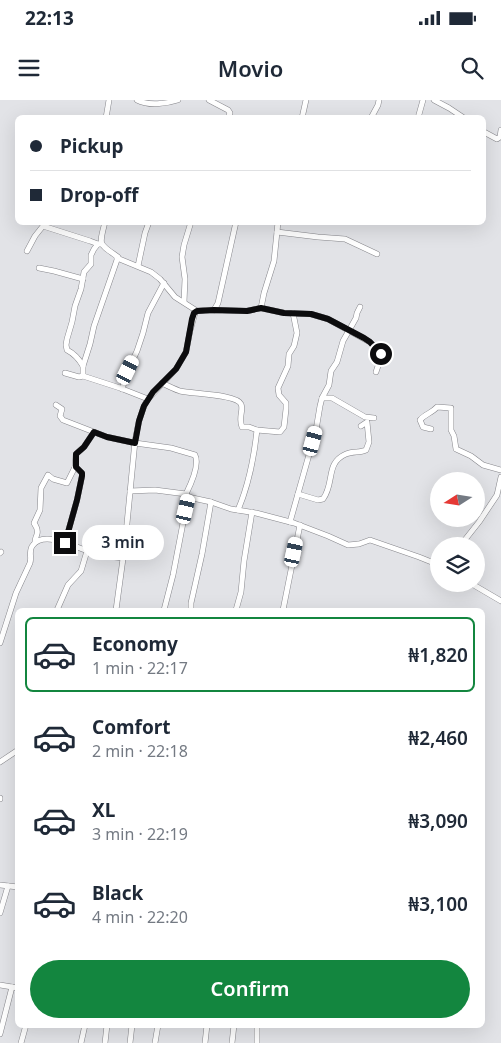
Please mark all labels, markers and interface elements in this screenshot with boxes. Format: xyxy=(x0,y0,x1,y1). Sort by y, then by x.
text: 22:13 xyxy=(25,5,74,31)
text: Movio xyxy=(218,53,283,83)
icon: menu xyxy=(15,54,43,82)
icon: search xyxy=(458,54,486,82)
text: Pickup xyxy=(60,133,123,159)
text: Drop-off xyxy=(60,182,139,208)
route start xyxy=(370,343,392,365)
car xyxy=(114,353,141,387)
car xyxy=(301,425,324,457)
north arrow xyxy=(430,472,485,528)
map controls xyxy=(430,472,485,592)
car xyxy=(175,493,196,525)
callout: 3 min xyxy=(82,526,165,560)
text: 3 min xyxy=(101,531,145,553)
route end xyxy=(54,532,76,554)
car xyxy=(283,536,304,568)
button: layers xyxy=(430,537,485,592)
text: Economy xyxy=(92,631,178,657)
icon: car xyxy=(32,632,77,677)
text: ₦1,820 xyxy=(408,642,468,668)
text: 1 min · 22:17 xyxy=(92,657,188,679)
text: Comfort xyxy=(92,714,171,740)
icon: car xyxy=(32,715,77,760)
text: ₦2,460 xyxy=(408,725,468,751)
text: 2 min · 22:18 xyxy=(92,740,188,762)
text: XL xyxy=(92,797,115,823)
icon: car xyxy=(32,798,77,843)
text: ₦3,090 xyxy=(408,808,468,834)
text: 3 min · 22:19 xyxy=(92,823,188,845)
text: Black xyxy=(92,880,143,906)
icon: car xyxy=(32,881,77,926)
text: ₦3,100 xyxy=(408,891,468,917)
text: 4 min · 22:20 xyxy=(92,906,188,928)
button: Confirm xyxy=(30,960,470,1018)

